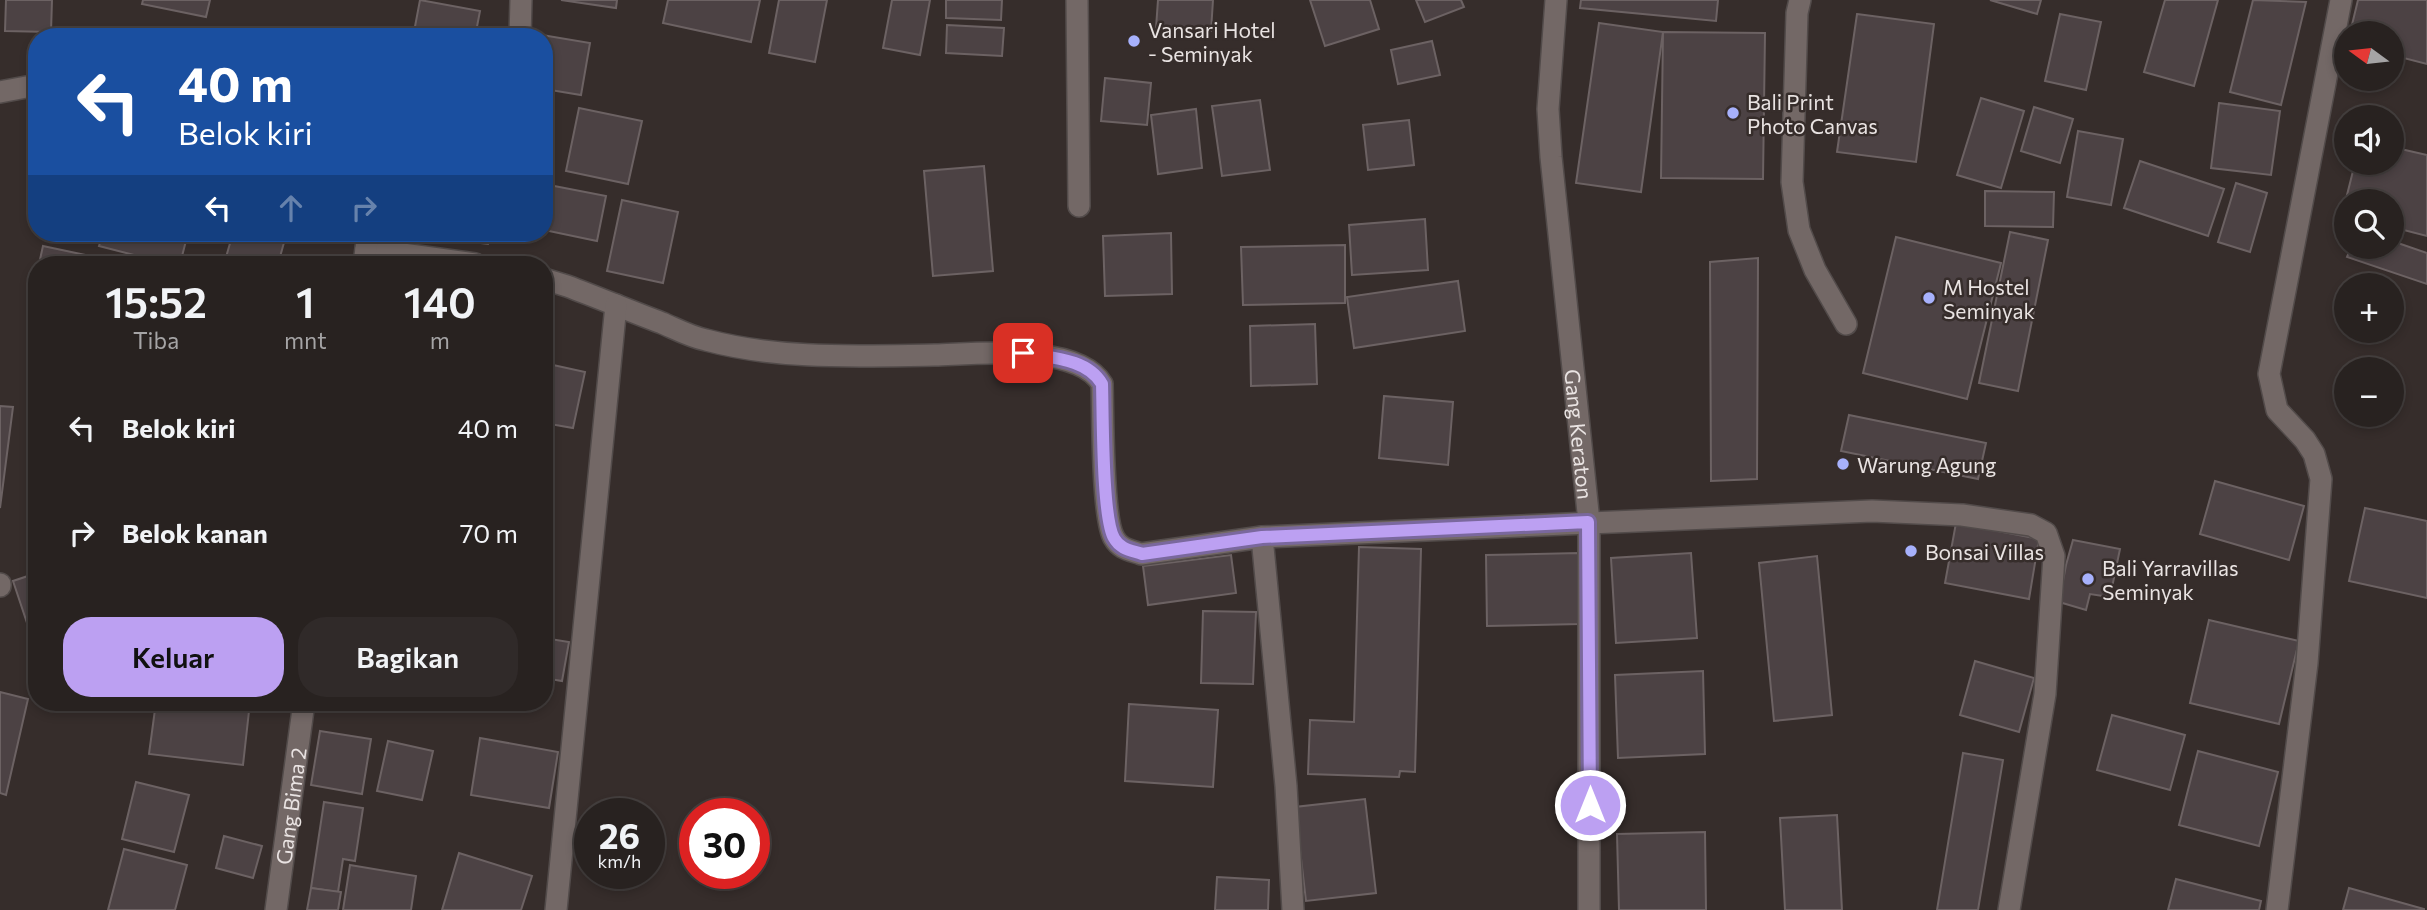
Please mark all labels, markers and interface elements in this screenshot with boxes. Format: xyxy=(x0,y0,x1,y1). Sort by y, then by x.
place label: Vansari Hotel - Seminyak xyxy=(1148,17,1276,66)
north arrow xyxy=(2334,21,2404,91)
map controls xyxy=(2334,21,2404,427)
marker: Vansari Hotel - Seminyak xyxy=(1126,33,1142,49)
text: 40 m xyxy=(178,52,293,112)
icon: left xyxy=(63,56,154,147)
place label: Bali Print Photo Canvas xyxy=(1747,89,1878,138)
marker: Bali Print Photo Canvas xyxy=(1725,105,1741,121)
button: sound xyxy=(2334,105,2404,175)
text: Belok kiri xyxy=(178,112,313,152)
icon: left xyxy=(199,189,237,227)
icon: ahead xyxy=(272,189,310,227)
icon: right xyxy=(345,189,383,227)
button: search xyxy=(2334,189,2404,259)
button: + xyxy=(2334,273,2404,343)
place label: M Hostel Seminyak xyxy=(1943,274,2035,323)
text: 15:52 xyxy=(105,275,207,327)
text: 1 xyxy=(296,275,315,327)
text: 140 xyxy=(404,275,476,327)
marker: M Hostel Seminyak xyxy=(1921,290,1937,306)
pin xyxy=(993,323,1053,383)
text: Tiba xyxy=(133,326,179,354)
text: mnt xyxy=(284,326,327,354)
text: m xyxy=(430,326,450,354)
icon: arrive xyxy=(1004,334,1042,372)
button: − xyxy=(2334,357,2404,427)
street label: Gang Keraton xyxy=(1561,368,1599,500)
icon: left xyxy=(63,409,101,447)
text: Belok kiri xyxy=(122,412,236,443)
text: 40 m xyxy=(458,412,518,443)
place label: Warung Agung xyxy=(1857,452,1996,477)
marker: Warung Agung xyxy=(1835,456,1851,472)
icon: right xyxy=(63,514,101,552)
text: Belok kanan xyxy=(122,517,268,548)
text: 70 m xyxy=(460,517,518,548)
place label: Bonsai Villas xyxy=(1925,539,2044,564)
marker: Bonsai Villas xyxy=(1903,543,1919,559)
place label: Bali Yarravillas Seminyak xyxy=(2102,555,2239,604)
marker: Bali Yarravillas Seminyak xyxy=(2080,571,2096,587)
button: Keluar xyxy=(63,617,284,697)
button: Bagikan xyxy=(298,617,518,697)
street label: Gang Bima 2 xyxy=(270,746,310,866)
position arrow xyxy=(1553,768,1627,842)
speed limit sign: 30 xyxy=(679,798,770,889)
text: 26 xyxy=(599,813,640,856)
text: km/h xyxy=(598,850,641,872)

